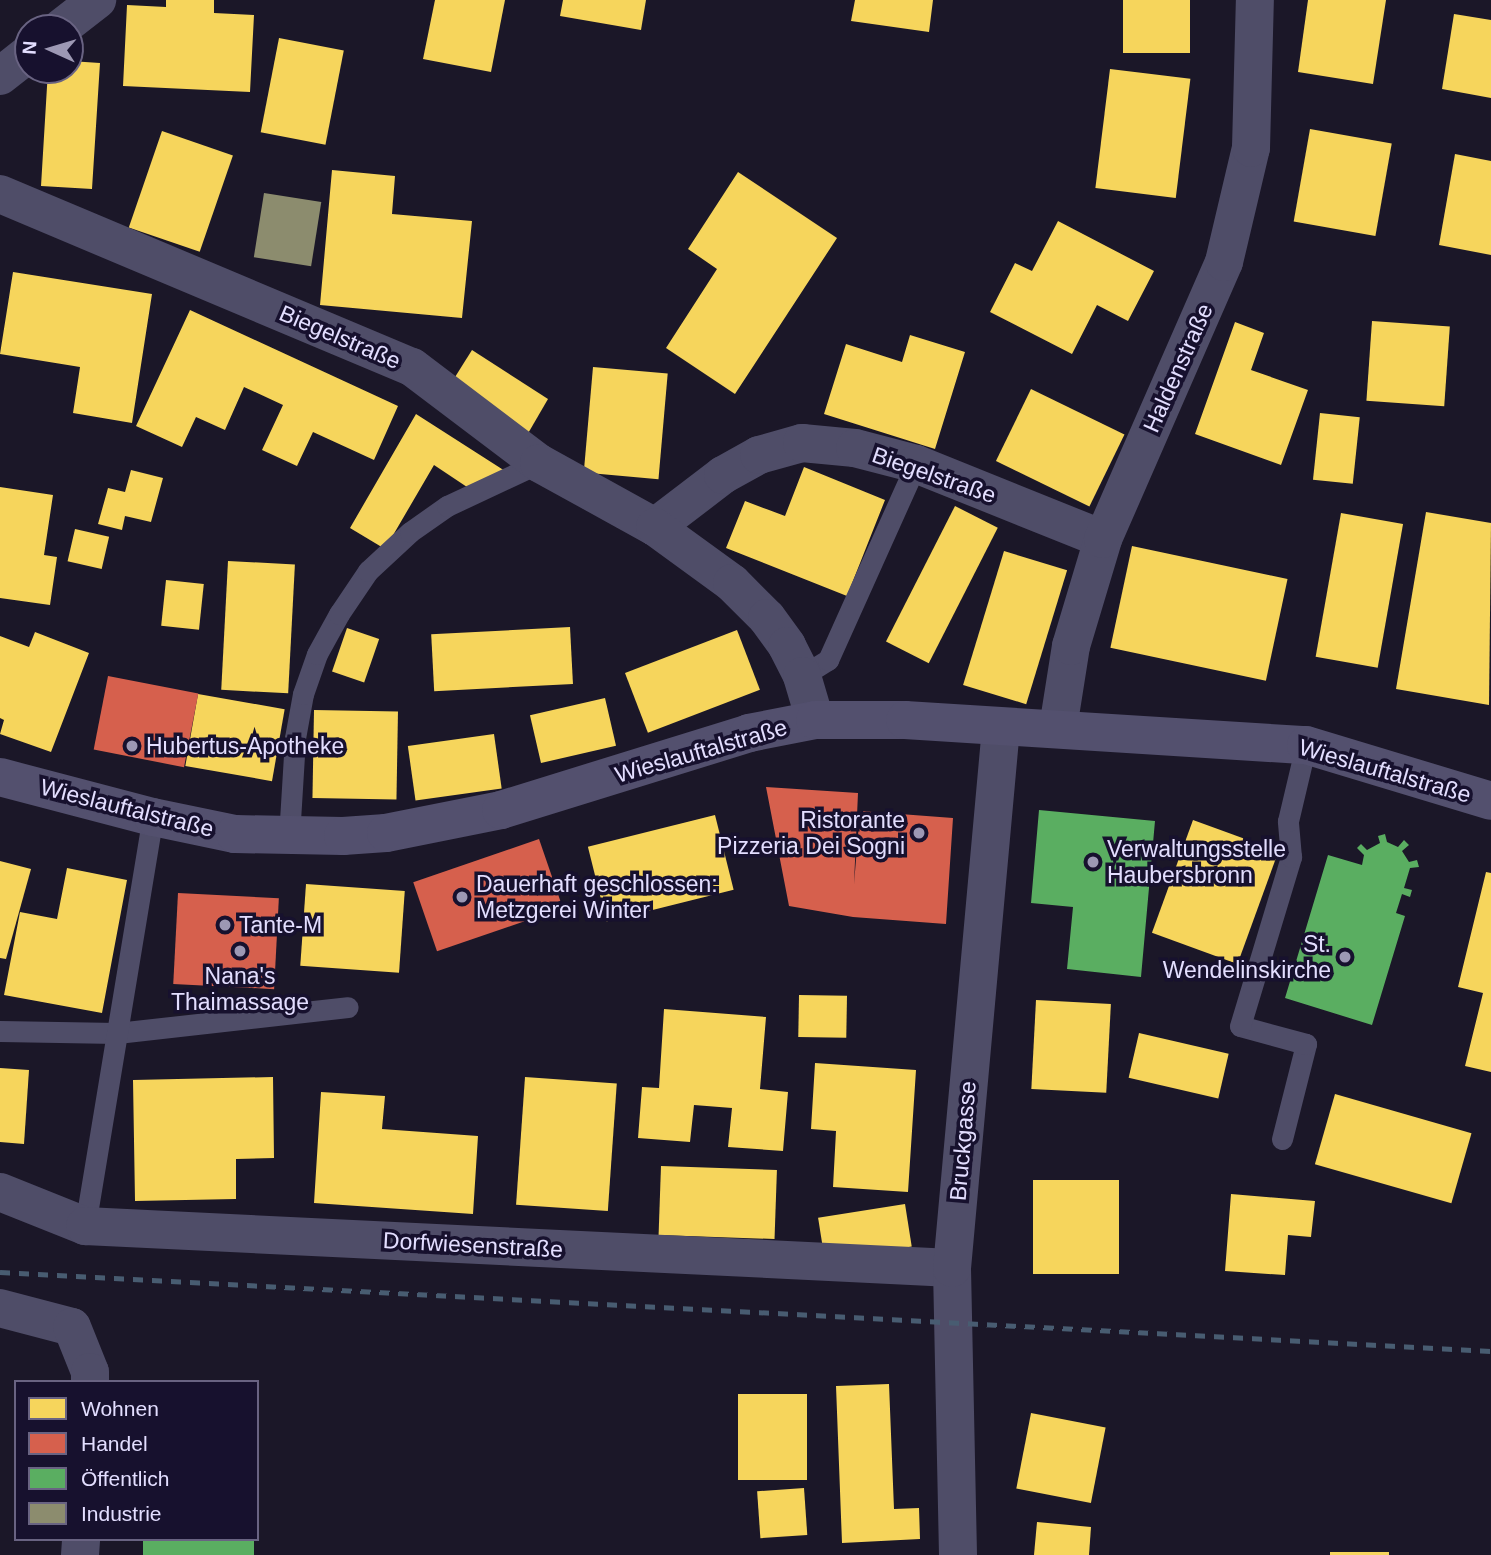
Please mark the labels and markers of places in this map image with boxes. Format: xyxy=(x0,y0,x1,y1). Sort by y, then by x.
place label: Hubertus-Apotheke xyxy=(146,732,344,760)
marker: Hubertus-Apotheke xyxy=(124,738,140,754)
place label: Ristorante Pizzeria Dei Sogni xyxy=(717,806,905,860)
marker: Ristorante Pizzeria Dei Sogni xyxy=(911,825,927,841)
place label: Verwaltungsstelle Haubersbronn xyxy=(1107,835,1286,889)
marker: Verwaltungsstelle Haubersbronn xyxy=(1085,854,1101,870)
place label: Dauerhaft geschlossen: Metzgerei Winter xyxy=(476,870,718,924)
marker: Dauerhaft geschlossen: Metzgerei Winter xyxy=(454,889,470,905)
place label: Tante-M xyxy=(239,911,322,939)
marker: Tante-M xyxy=(217,917,233,933)
place label: St. Wendelinskirche xyxy=(1163,930,1331,984)
marker: Nana's Thaimassage xyxy=(232,943,248,959)
marker: St. Wendelinskirche xyxy=(1337,949,1353,965)
place label: Nana's Thaimassage xyxy=(171,962,309,1016)

